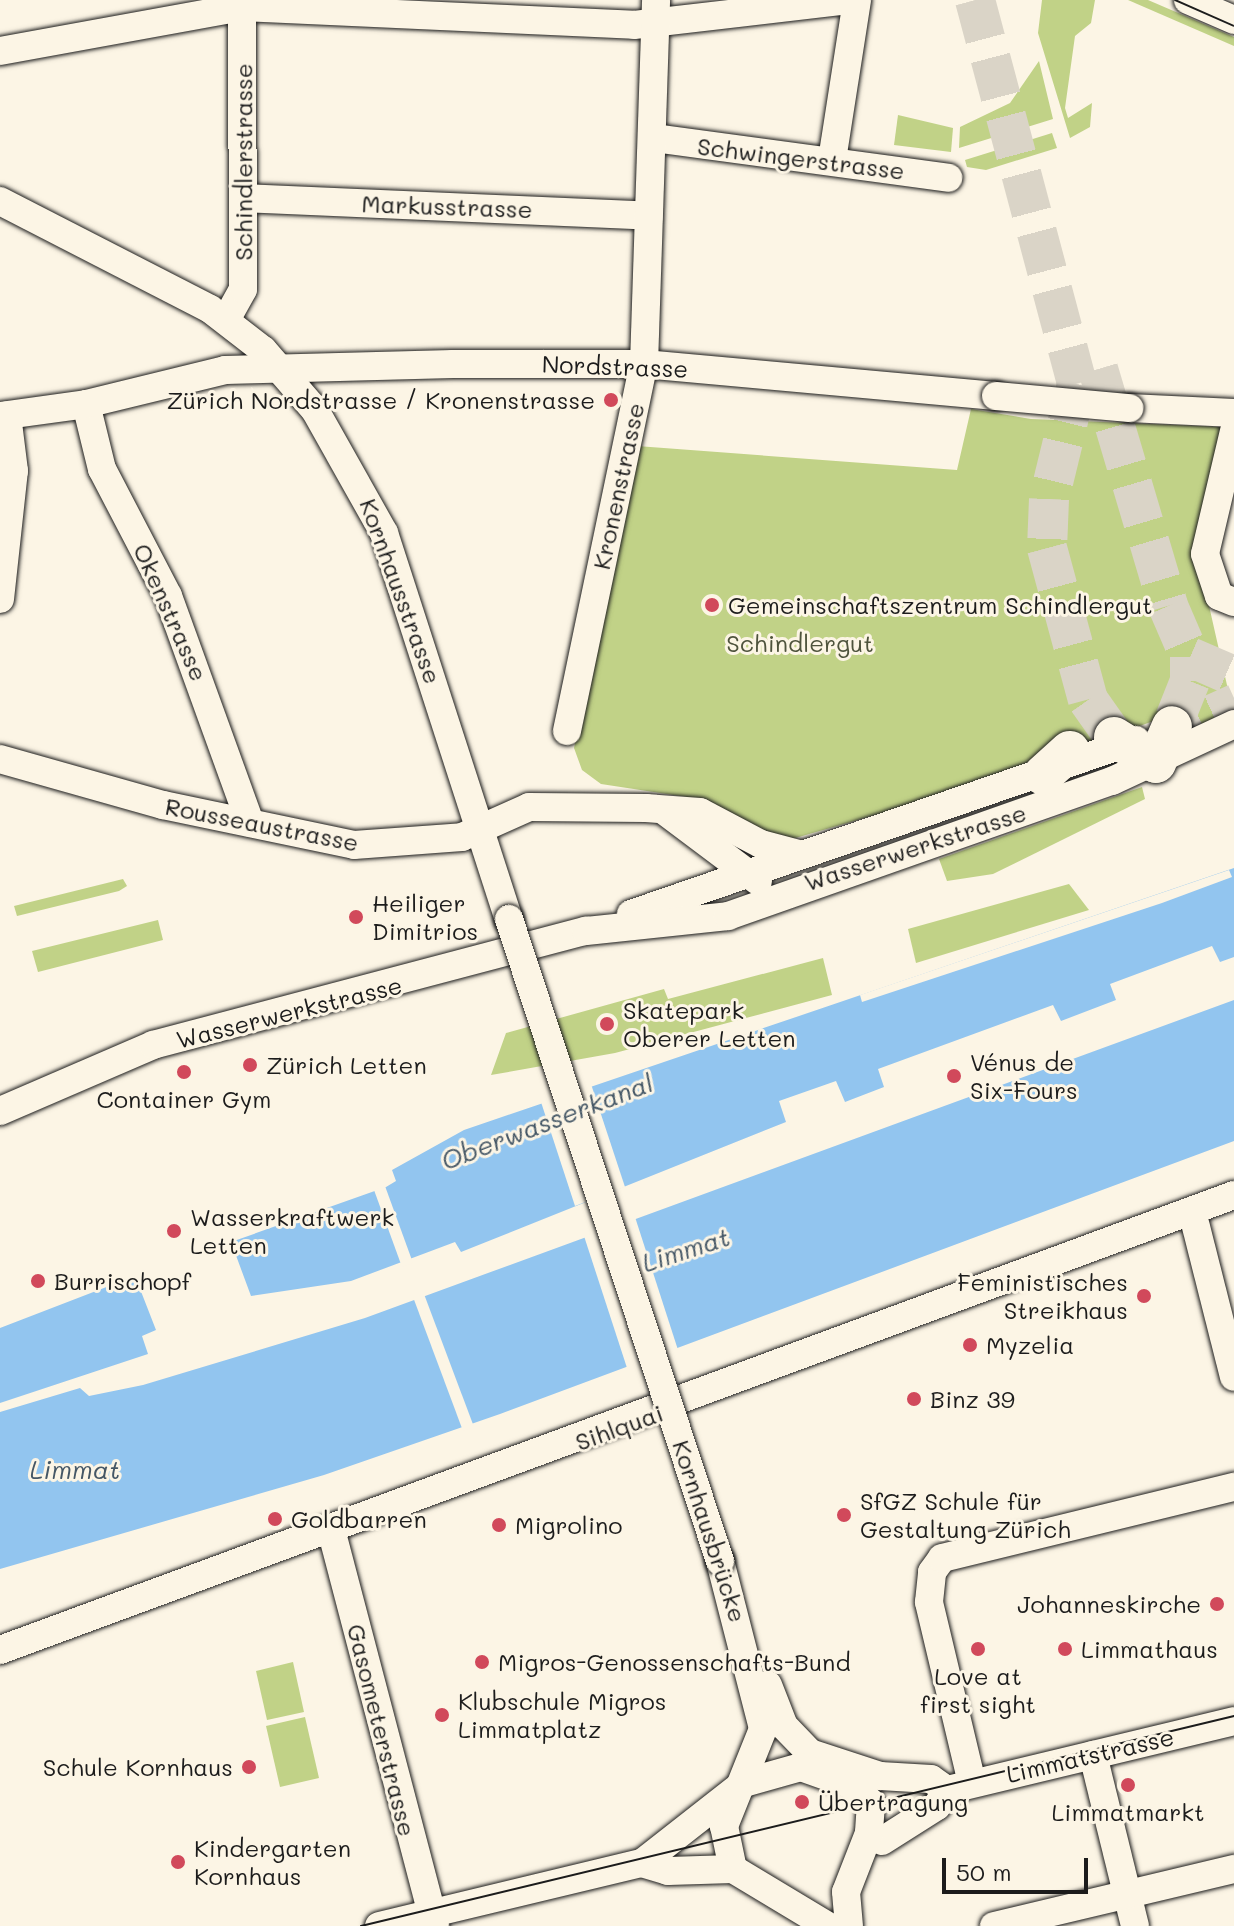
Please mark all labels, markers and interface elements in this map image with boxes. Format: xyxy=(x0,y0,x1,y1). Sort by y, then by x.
street label: Schindlerstrasse xyxy=(229,63,257,261)
street label: Schwingerstrasse xyxy=(696,131,906,185)
street label: Markusstrasse xyxy=(361,189,533,223)
street label: Nordstrasse xyxy=(541,349,689,383)
place label: Zürich Nordstrasse / Kronenstrasse xyxy=(167,386,595,414)
marker: Zürich Nordstrasse / Kronenstrasse xyxy=(602,391,620,409)
street label: Kronenstrasse xyxy=(586,400,650,572)
street label: Kornhausstrasse xyxy=(354,495,448,687)
street label: Okenstrasse xyxy=(128,539,214,685)
place label: Gemeinschaftszentrum Schindlergut xyxy=(728,591,1153,619)
marker: Gemeinschaftszentrum Schindlergut xyxy=(703,596,721,614)
park label: Schindlergut xyxy=(726,629,874,657)
street label: Rousseaustrasse xyxy=(163,791,361,857)
street label: Wasserwerkstrasse xyxy=(800,797,1030,897)
place label: Heiliger Dimitrios xyxy=(372,889,478,945)
marker: Heiliger Dimitrios xyxy=(347,908,365,926)
street label: Wasserwerkstrasse xyxy=(173,970,405,1054)
place label: Skatepark Oberer Letten xyxy=(623,996,796,1052)
marker: Skatepark Oberer Letten xyxy=(598,1015,616,1033)
place label: Vénus de Six-Fours xyxy=(970,1048,1078,1104)
place label: Zürich Letten xyxy=(266,1051,427,1079)
marker: Zürich Letten xyxy=(241,1056,259,1074)
marker: Container Gym xyxy=(175,1063,193,1081)
water label: Oberwasserkanal xyxy=(437,1067,657,1177)
marker: Vénus de Six-Fours xyxy=(945,1067,963,1085)
place label: Container Gym xyxy=(97,1085,271,1113)
place label: Wasserkraftwerk Letten xyxy=(190,1203,394,1259)
water label: Limmat xyxy=(638,1221,734,1279)
marker: Wasserkraftwerk Letten xyxy=(165,1222,183,1240)
place label: Burrischopf xyxy=(54,1267,191,1295)
place label: Feministisches Streikhaus xyxy=(957,1268,1128,1324)
marker: Burrischopf xyxy=(29,1272,47,1290)
marker: Feministisches Streikhaus xyxy=(1135,1287,1153,1305)
place label: Myzelia xyxy=(986,1331,1074,1359)
marker: Myzelia xyxy=(961,1336,979,1354)
place label: Binz 39 xyxy=(930,1385,1015,1413)
marker: Binz 39 xyxy=(905,1390,923,1408)
street label: Sihlquai xyxy=(571,1398,667,1456)
street label: Kornhausbrücke xyxy=(667,1436,753,1626)
water label: Limmat xyxy=(30,1454,120,1486)
place label: SfGZ Schule für Gestaltung Zürich xyxy=(860,1487,1071,1543)
place label: Goldbarren xyxy=(291,1505,427,1533)
marker: SfGZ Schule für Gestaltung Zürich xyxy=(835,1506,853,1524)
marker: Goldbarren xyxy=(266,1510,284,1528)
place label: Migrolino xyxy=(515,1511,623,1539)
marker: Migrolino xyxy=(490,1516,508,1534)
place label: Johanneskirche xyxy=(1017,1590,1201,1618)
marker: Johanneskirche xyxy=(1208,1595,1226,1613)
street label: Gasometerstrasse xyxy=(342,1621,422,1839)
place label: Limmathaus xyxy=(1081,1635,1218,1663)
marker: Love at first sight xyxy=(969,1640,987,1658)
marker: Limmathaus xyxy=(1056,1640,1074,1658)
place label: Migros-Genossenschafts-Bund xyxy=(498,1648,851,1676)
marker: Migros-Genossenschafts-Bund xyxy=(473,1653,491,1671)
place label: Love at first sight xyxy=(920,1662,1036,1718)
place label: Klubschule Migros Limmatplatz xyxy=(458,1687,666,1743)
marker: Klubschule Migros Limmatplatz xyxy=(433,1706,451,1724)
street label: Limmatstrasse xyxy=(1003,1722,1177,1788)
place label: Schule Kornhaus xyxy=(43,1753,233,1781)
marker: Schule Kornhaus xyxy=(240,1758,258,1776)
marker: Limmatmarkt xyxy=(1119,1776,1137,1794)
place label: Übertragung xyxy=(818,1788,968,1816)
marker: Übertragung xyxy=(793,1793,811,1811)
place label: Limmatmarkt xyxy=(1051,1798,1205,1826)
place label: Kindergarten Kornhaus xyxy=(194,1834,351,1890)
scale bar xyxy=(946,1842,1092,1892)
marker: Kindergarten Kornhaus xyxy=(169,1853,187,1871)
text: 50 m xyxy=(956,1856,1012,1887)

